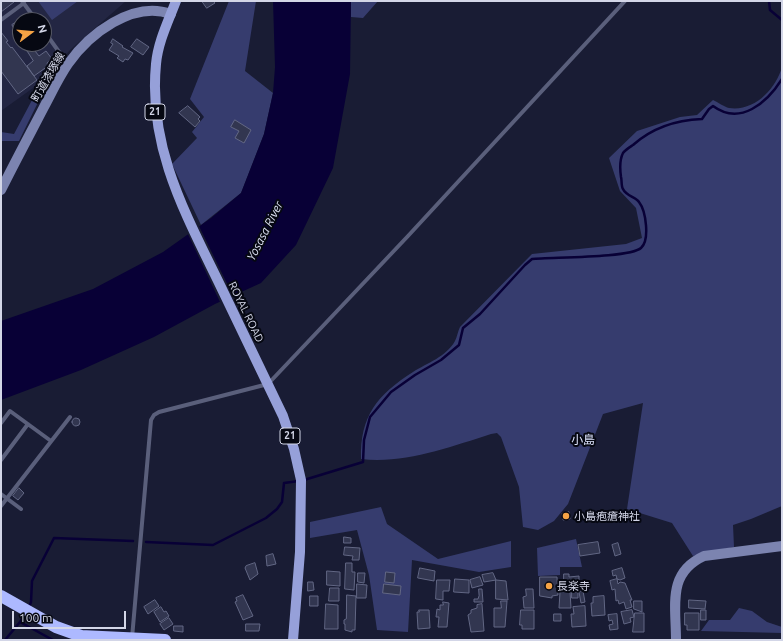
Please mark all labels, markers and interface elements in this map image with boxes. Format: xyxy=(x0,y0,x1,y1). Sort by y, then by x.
north arrow xyxy=(12,12,52,52)
text: N xyxy=(36,23,49,35)
street label: 町道漆塚線 xyxy=(29,50,67,104)
road number: 21 xyxy=(145,104,165,120)
water label: Yosasa River xyxy=(244,199,286,263)
street label: ROYAL ROAD xyxy=(226,279,266,345)
road number: 21 xyxy=(280,428,300,444)
district label: 小島 xyxy=(571,433,595,447)
place label: 小島疱瘡神社 xyxy=(574,509,640,523)
marker: 小島疱瘡神社 xyxy=(561,511,571,521)
place label: 長楽寺 xyxy=(557,579,590,593)
marker: 長楽寺 xyxy=(544,581,554,591)
scale bar xyxy=(14,603,128,629)
text: 100 m xyxy=(19,611,52,624)

